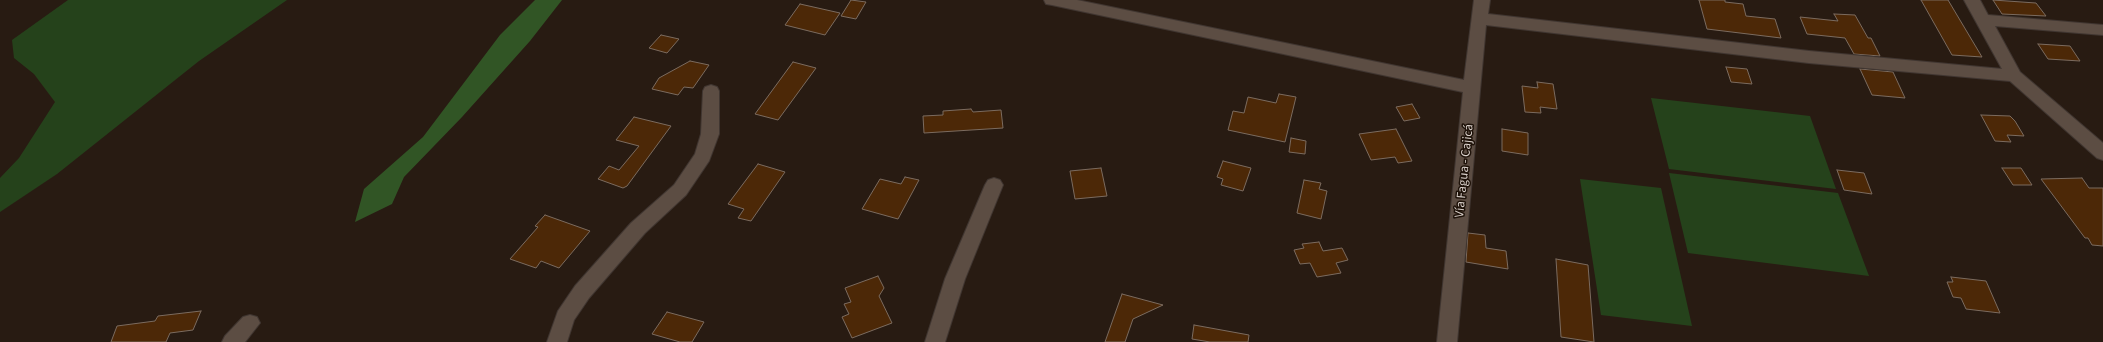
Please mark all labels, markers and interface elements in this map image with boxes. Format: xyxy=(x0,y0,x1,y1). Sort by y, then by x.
street label: Vía Fagua - Cajicá xyxy=(1452,123,1478,219)

